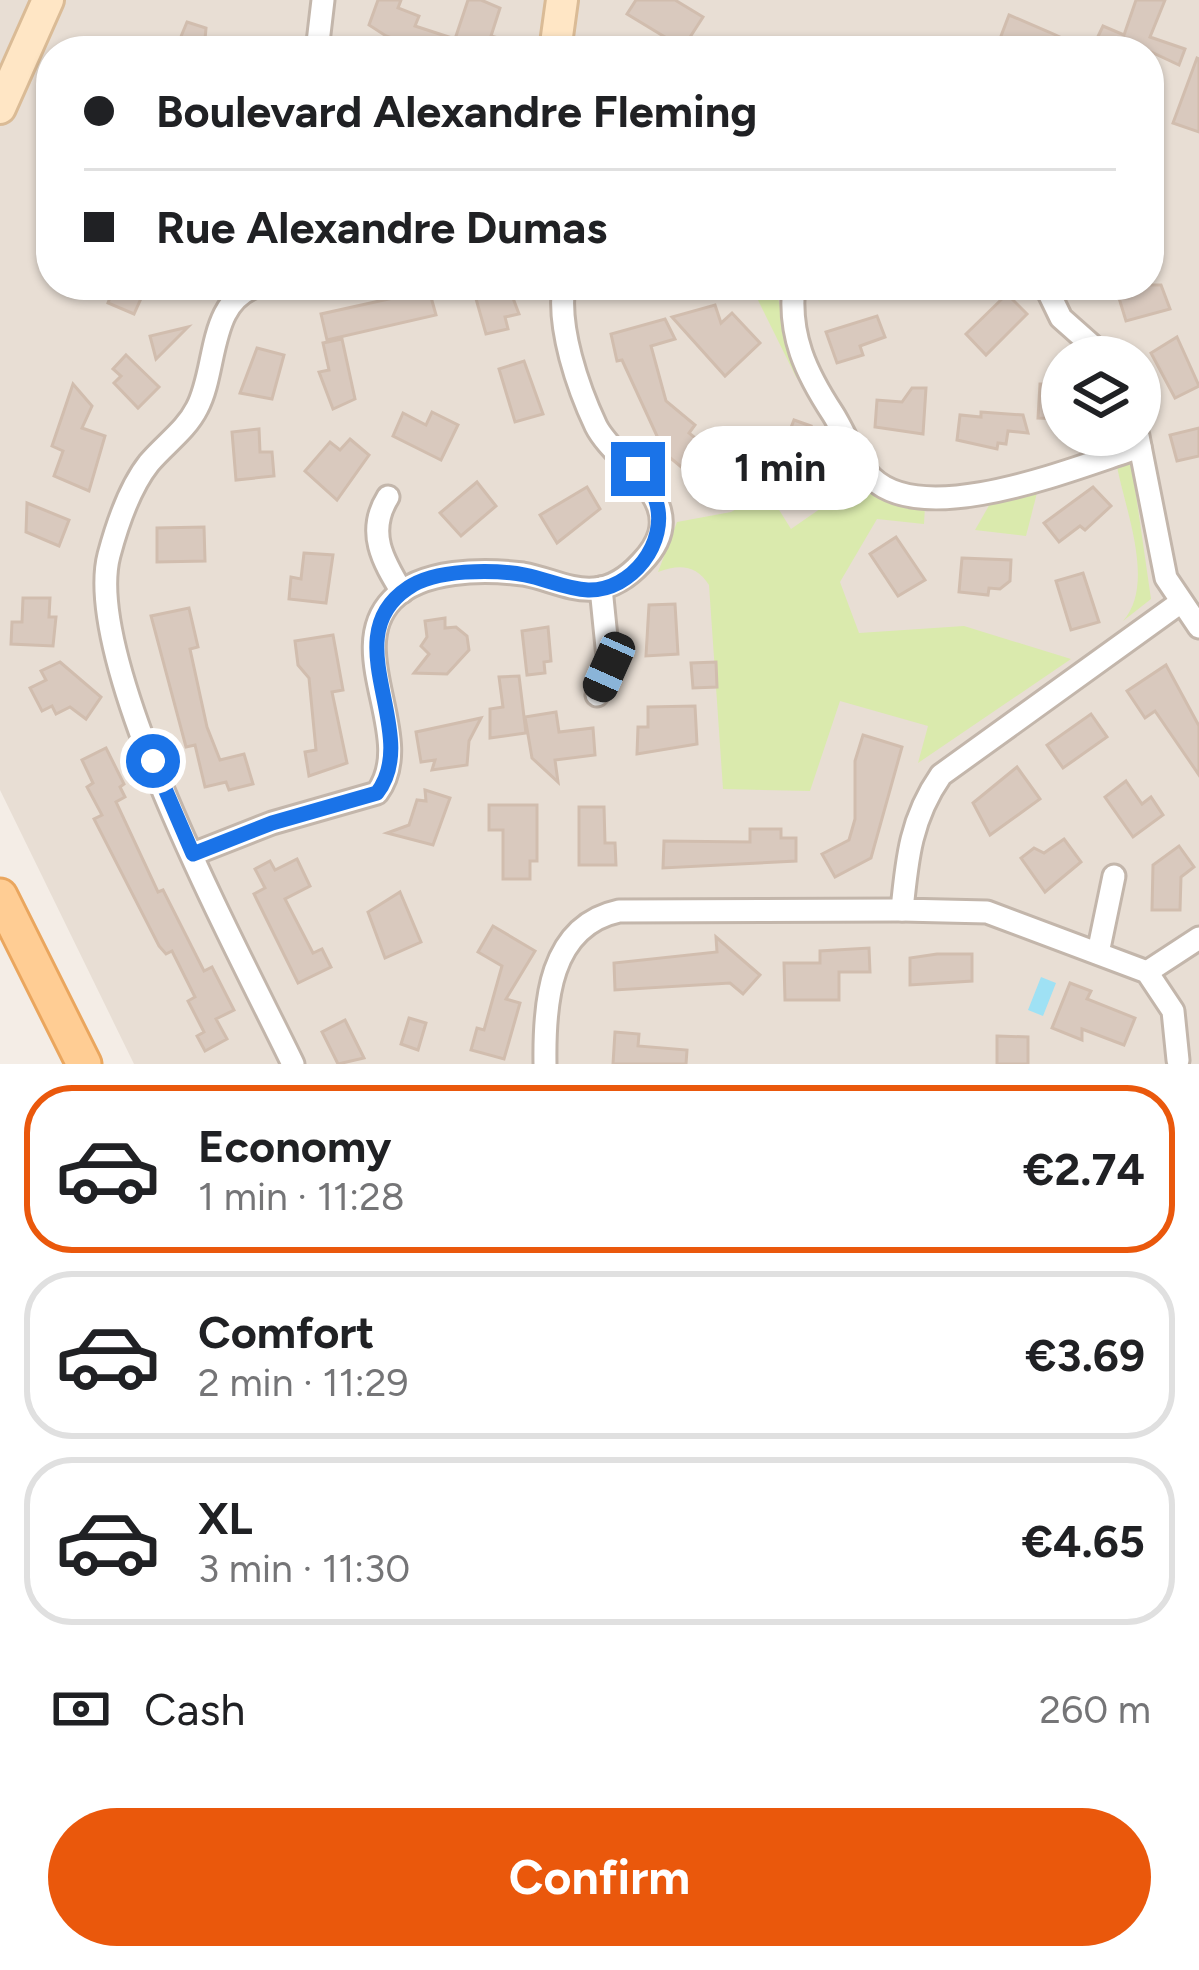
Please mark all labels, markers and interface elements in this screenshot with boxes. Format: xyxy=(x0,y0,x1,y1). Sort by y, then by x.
text: Boulevard Alexandre Fleming xyxy=(156,84,757,138)
text: Rue Alexandre Dumas xyxy=(156,200,607,254)
map controls xyxy=(1041,336,1161,456)
button: layers xyxy=(1041,336,1161,456)
callout: 1 min xyxy=(680,427,878,511)
route end xyxy=(611,442,665,496)
text: 1 min xyxy=(734,444,826,491)
car xyxy=(578,627,640,707)
route start xyxy=(126,734,180,788)
icon: car xyxy=(54,1115,162,1223)
text: Economy xyxy=(198,1119,391,1173)
text: €2.74 xyxy=(1023,1142,1145,1196)
text: 1 min · 11:28 xyxy=(198,1173,405,1220)
icon: car xyxy=(54,1301,162,1409)
text: Comfort xyxy=(198,1305,374,1359)
text: €3.69 xyxy=(1025,1328,1145,1382)
text: 2 min · 11:29 xyxy=(198,1359,409,1406)
icon: car xyxy=(54,1487,162,1595)
text: XL xyxy=(198,1491,253,1545)
text: €4.65 xyxy=(1022,1514,1145,1568)
text: 3 min · 11:30 xyxy=(198,1545,410,1592)
icon: cash xyxy=(48,1676,114,1742)
text: Cash xyxy=(144,1682,245,1736)
text: 260 m xyxy=(1039,1686,1151,1733)
button: Confirm xyxy=(48,1808,1151,1946)

